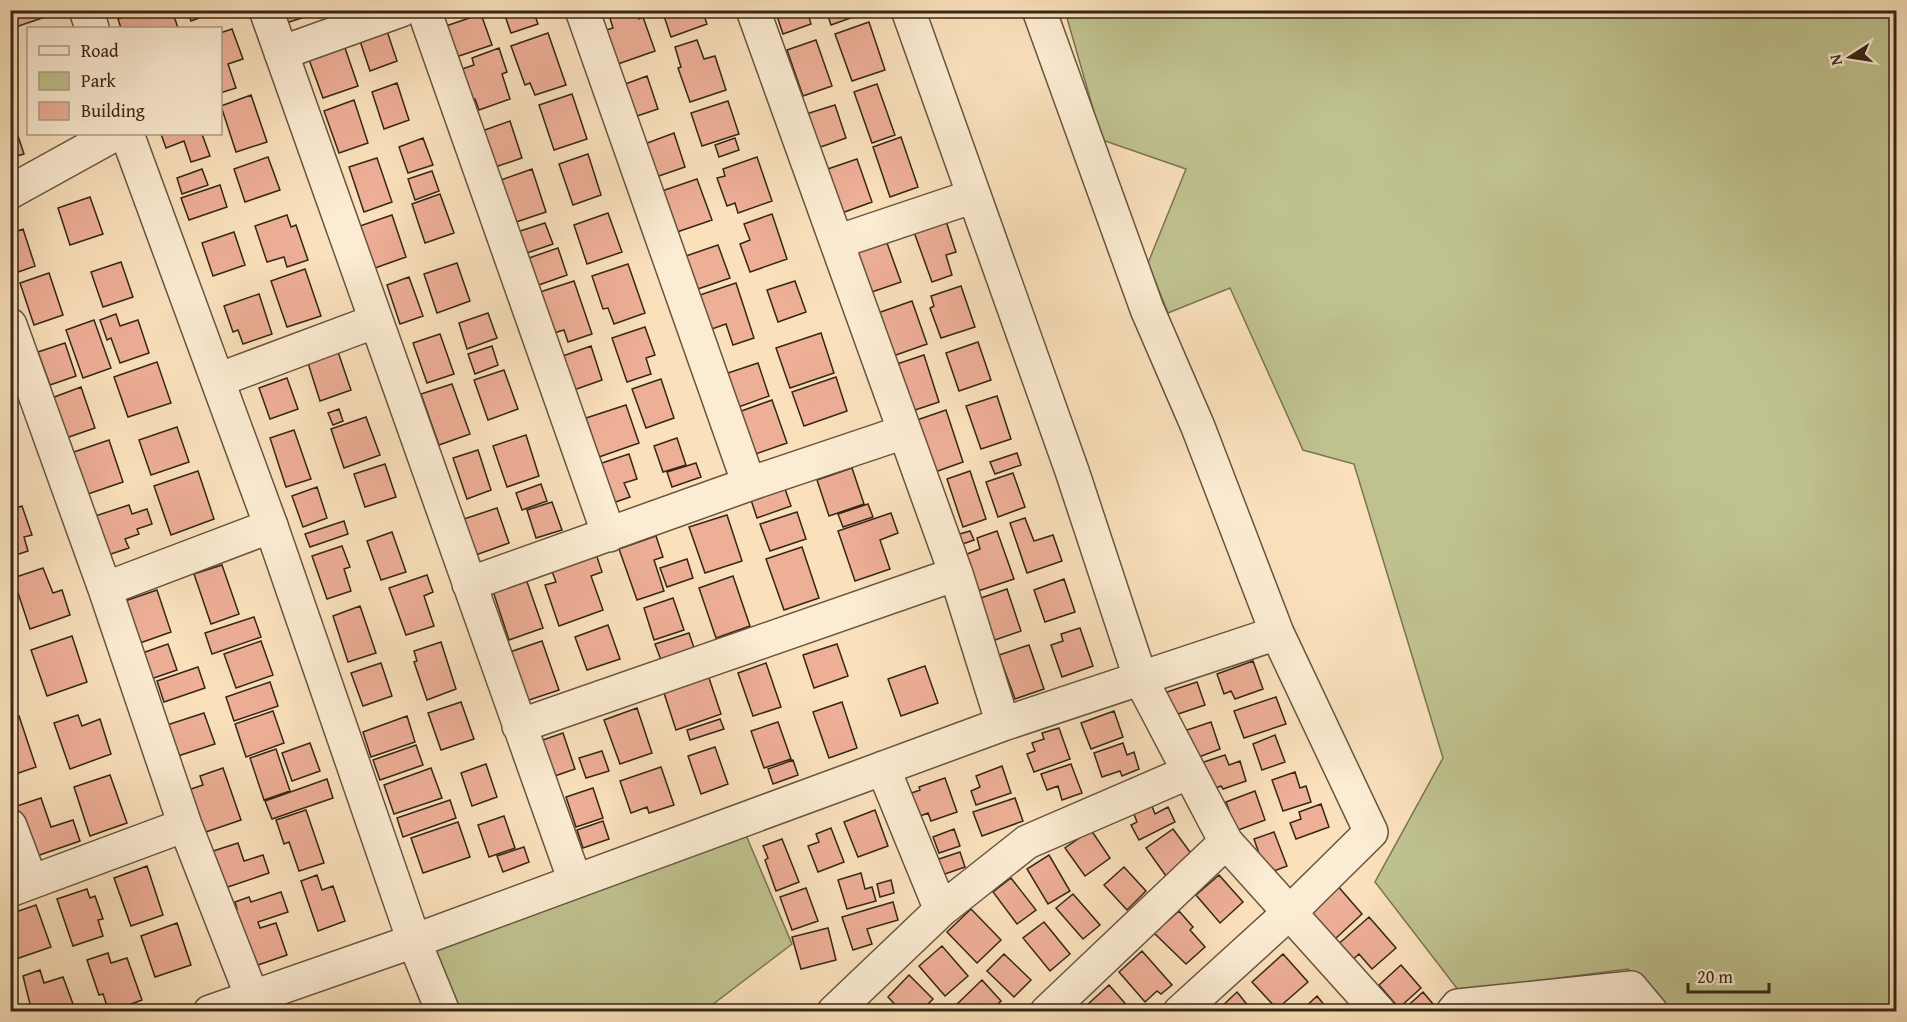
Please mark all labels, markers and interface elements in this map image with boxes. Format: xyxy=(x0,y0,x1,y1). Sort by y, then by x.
legend xyxy=(27,27,222,135)
north arrow xyxy=(1820,27,1880,87)
text: Road xyxy=(81,37,119,64)
text: N xyxy=(1822,52,1848,68)
text: Park xyxy=(81,67,117,94)
text: Building xyxy=(81,97,145,124)
scale bar xyxy=(1688,956,1769,994)
text: 20 m xyxy=(1697,963,1733,990)

